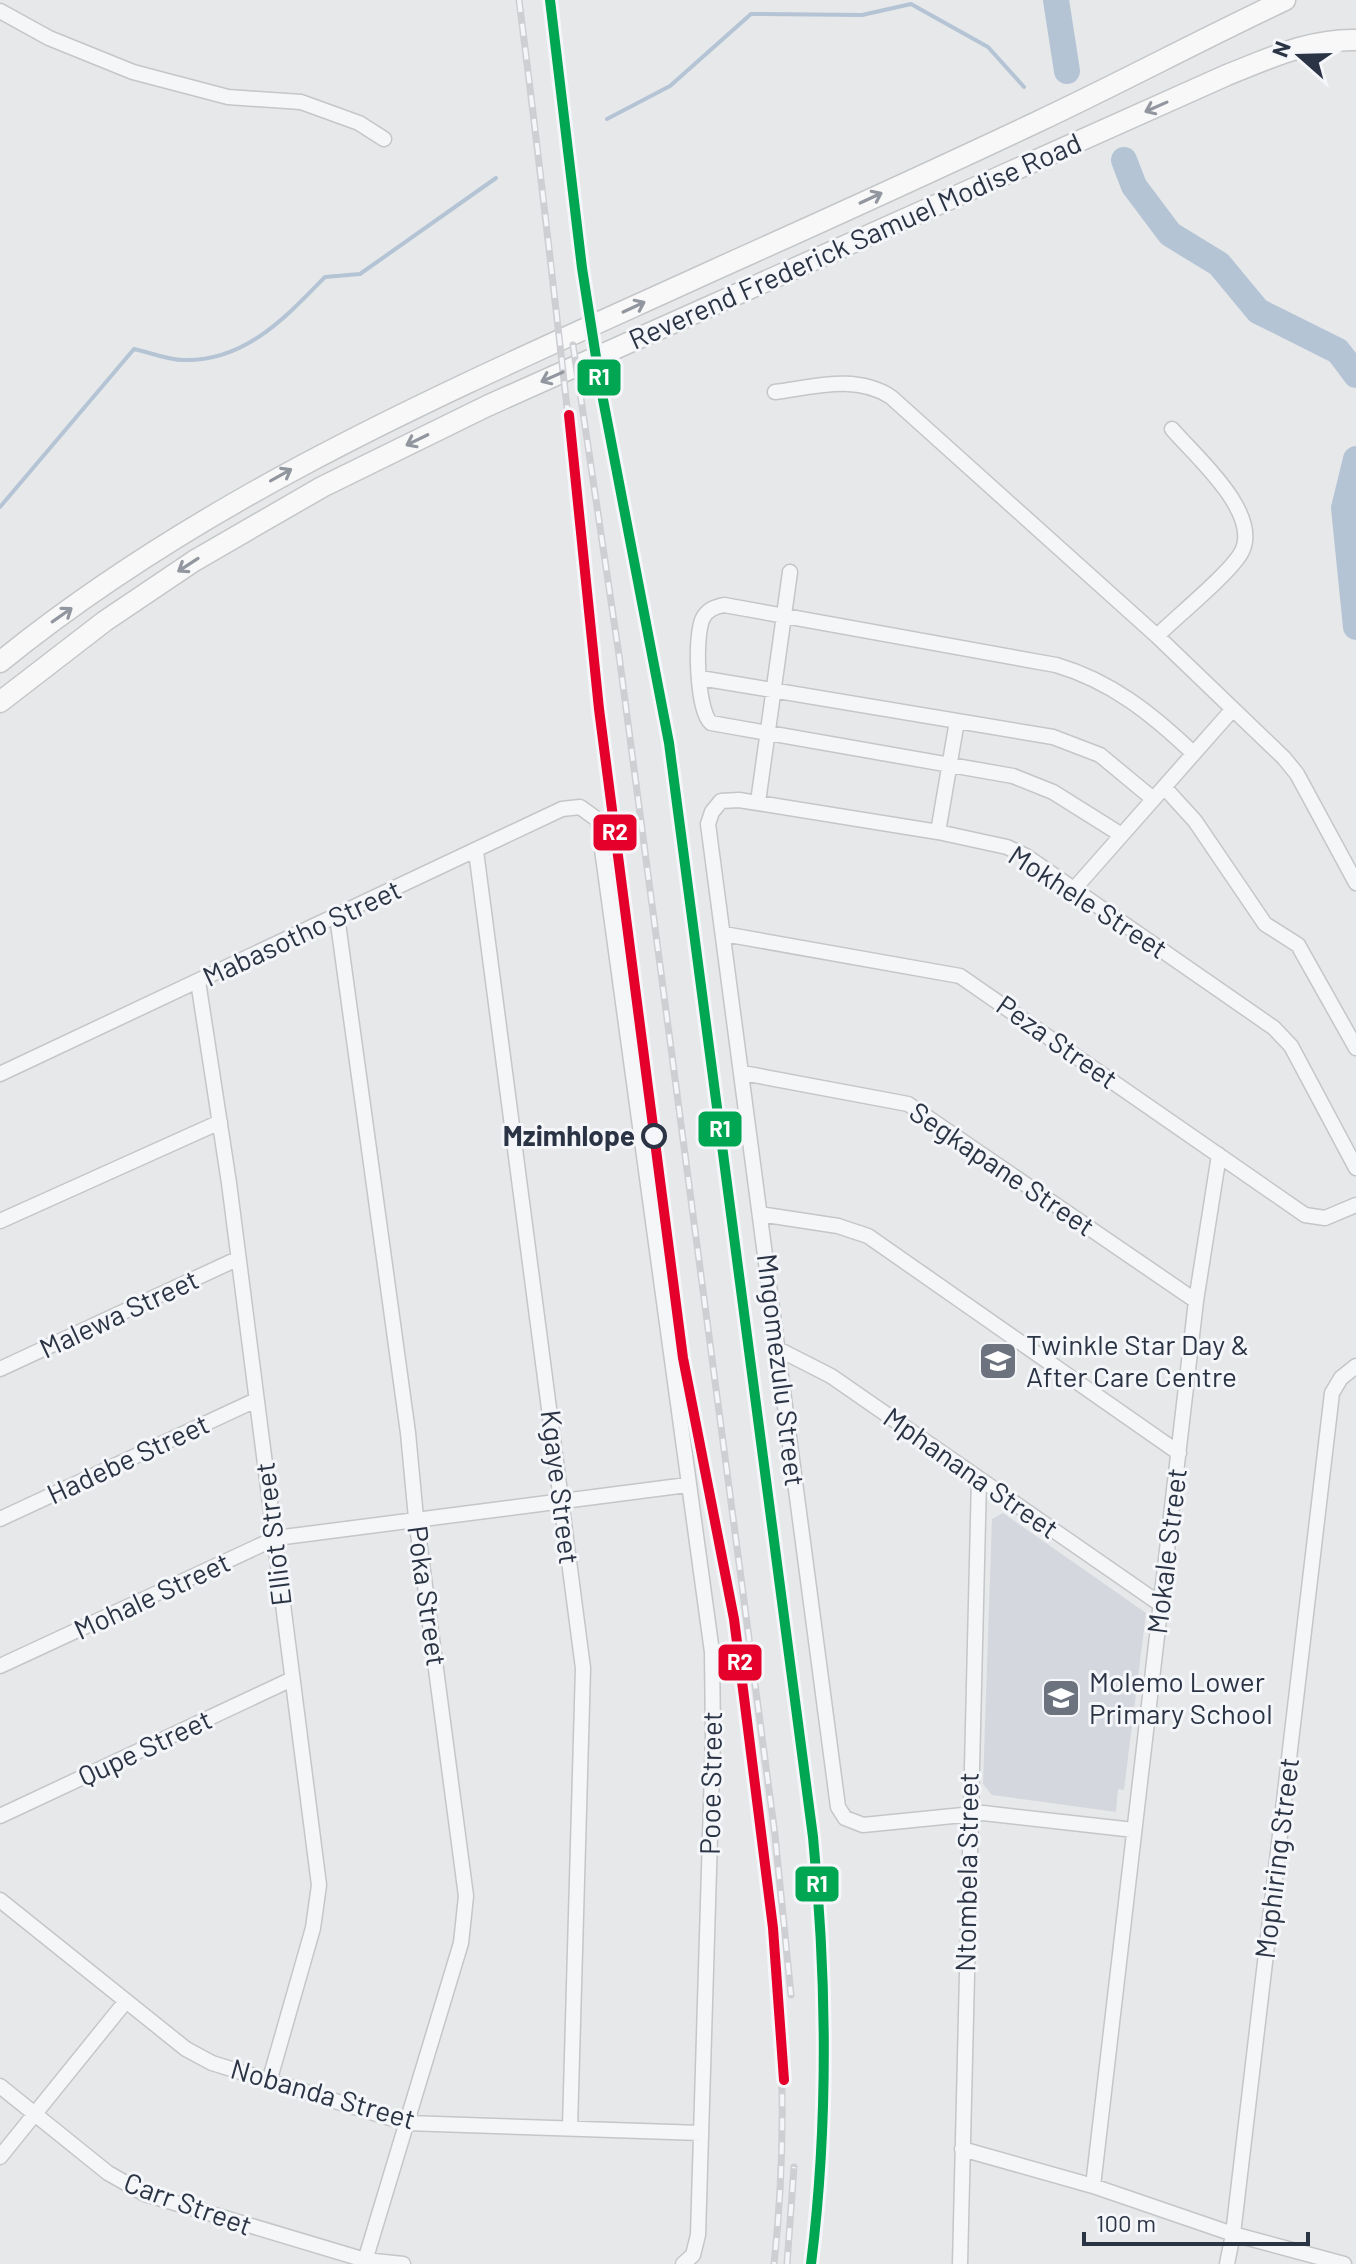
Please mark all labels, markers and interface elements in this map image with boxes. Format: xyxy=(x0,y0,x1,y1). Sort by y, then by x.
north arrow xyxy=(1260,16,1340,96)
text: N xyxy=(1266,37,1295,60)
one-way arrow xyxy=(1144,100,1168,115)
street label: Reverend Frederick Samuel Modise Road xyxy=(623,125,1086,356)
one-way arrow xyxy=(858,190,882,205)
one-way arrow xyxy=(622,298,646,313)
line badge: R1 xyxy=(576,358,622,397)
text: R1 xyxy=(588,363,610,389)
one-way arrow xyxy=(540,371,564,386)
one-way arrow xyxy=(405,433,429,448)
one-way arrow xyxy=(269,467,292,483)
one-way arrow xyxy=(178,556,200,573)
one-way arrow xyxy=(50,606,72,623)
line badge: R2 xyxy=(592,813,638,852)
text: R2 xyxy=(602,818,628,844)
street label: Mokhele Street xyxy=(1003,837,1174,965)
street label: Mabasotho Street xyxy=(197,871,406,993)
street label: Peza Street xyxy=(991,987,1125,1095)
street label: Segkapane Street xyxy=(904,1094,1102,1243)
line badge: R1 xyxy=(697,1110,743,1148)
text: R1 xyxy=(709,1115,731,1141)
place label: Mzimhlope xyxy=(503,1118,635,1152)
marker: Mzimhlope xyxy=(642,1124,666,1148)
street label: Mngomezulu Street xyxy=(751,1252,813,1488)
street label: Malewa Street xyxy=(34,1261,204,1365)
place label: Twinkle Star Day & After Care Centre xyxy=(1026,1327,1249,1393)
school or university icon: Twinkle Star Day & After Care Centre xyxy=(977,1340,1019,1382)
street label: Mphanana Street xyxy=(878,1399,1066,1545)
street label: Hadebe Street xyxy=(41,1406,214,1510)
street label: Kgaye Street xyxy=(535,1408,587,1566)
street label: Elliot Street xyxy=(246,1460,298,1608)
street label: Mokale Street xyxy=(1139,1466,1193,1636)
street label: Poka Street xyxy=(401,1523,455,1668)
street label: Mohale Street xyxy=(68,1544,235,1646)
line badge: R2 xyxy=(717,1643,763,1682)
text: R2 xyxy=(727,1648,753,1674)
place label: Molemo Lower Primary School xyxy=(1089,1664,1273,1730)
school or university icon: Molemo Lower Primary School xyxy=(1040,1677,1082,1719)
street label: Qupe Street xyxy=(72,1701,217,1793)
street label: Pooe Street xyxy=(692,1711,728,1855)
street label: Mophiring Street xyxy=(1247,1755,1305,1960)
street label: Ntombela Street xyxy=(947,1772,985,1972)
line badge: R1 xyxy=(794,1865,840,1903)
text: R1 xyxy=(806,1870,828,1896)
street label: Nobanda Street xyxy=(227,2050,419,2136)
street label: Carr Street xyxy=(120,2164,257,2242)
scale bar xyxy=(1084,2196,1308,2246)
text: 100 m xyxy=(1096,2208,1156,2237)

